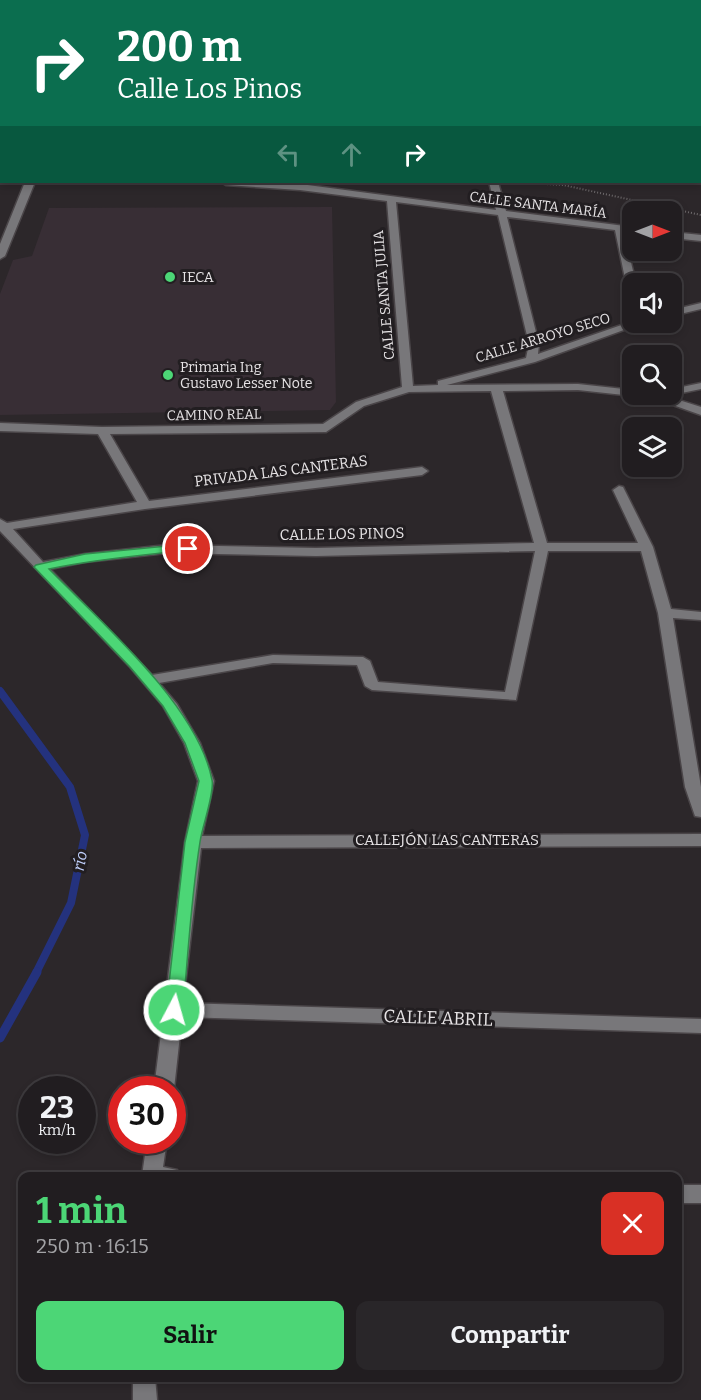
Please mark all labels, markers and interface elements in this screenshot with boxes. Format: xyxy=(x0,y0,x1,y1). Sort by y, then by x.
text: 200 m xyxy=(117,22,242,72)
icon: right xyxy=(18,24,96,102)
text: Calle Los Pinos xyxy=(117,73,302,105)
icon: left xyxy=(272,138,305,171)
icon: ahead xyxy=(335,138,368,171)
icon: right xyxy=(398,138,431,171)
street label: CALLE SANTA MARÍA xyxy=(468,187,608,222)
north arrow xyxy=(622,201,682,261)
map controls xyxy=(622,201,682,477)
street label: CALLE SANTA JULIA xyxy=(370,229,398,361)
place label: IECA xyxy=(182,269,214,286)
marker: IECA xyxy=(163,270,177,284)
button: sound xyxy=(622,273,682,333)
street label: CALLE ARROYO SECO xyxy=(474,309,612,367)
button: search xyxy=(622,345,682,405)
place label: Primaria Ing Gustavo Lesser Note xyxy=(180,359,312,392)
marker: Primaria Ing Gustavo Lesser Note xyxy=(161,368,175,382)
street label: CAMINO REAL xyxy=(166,406,262,424)
button: layers xyxy=(622,417,682,477)
street label: PRIVADA LAS CANTERAS xyxy=(193,451,369,491)
pin xyxy=(162,523,213,574)
street label: CALLE LOS PINOS xyxy=(279,524,405,544)
icon: arrive xyxy=(171,532,204,565)
street label: CALLEJÓN LAS CANTERAS xyxy=(355,831,539,849)
water label: río xyxy=(69,849,91,873)
position arrow xyxy=(142,978,206,1042)
street label: CALLE ABRIL xyxy=(383,1005,493,1031)
speed limit sign: 30 xyxy=(108,1076,186,1154)
text: 23 xyxy=(40,1090,74,1126)
text: km/h xyxy=(38,1121,76,1139)
text: 1 min xyxy=(36,1189,127,1233)
button: close xyxy=(601,1192,664,1255)
text: 250 m · 16:15 xyxy=(36,1234,149,1258)
button: Salir xyxy=(36,1301,344,1370)
button: Compartir xyxy=(356,1301,664,1370)

